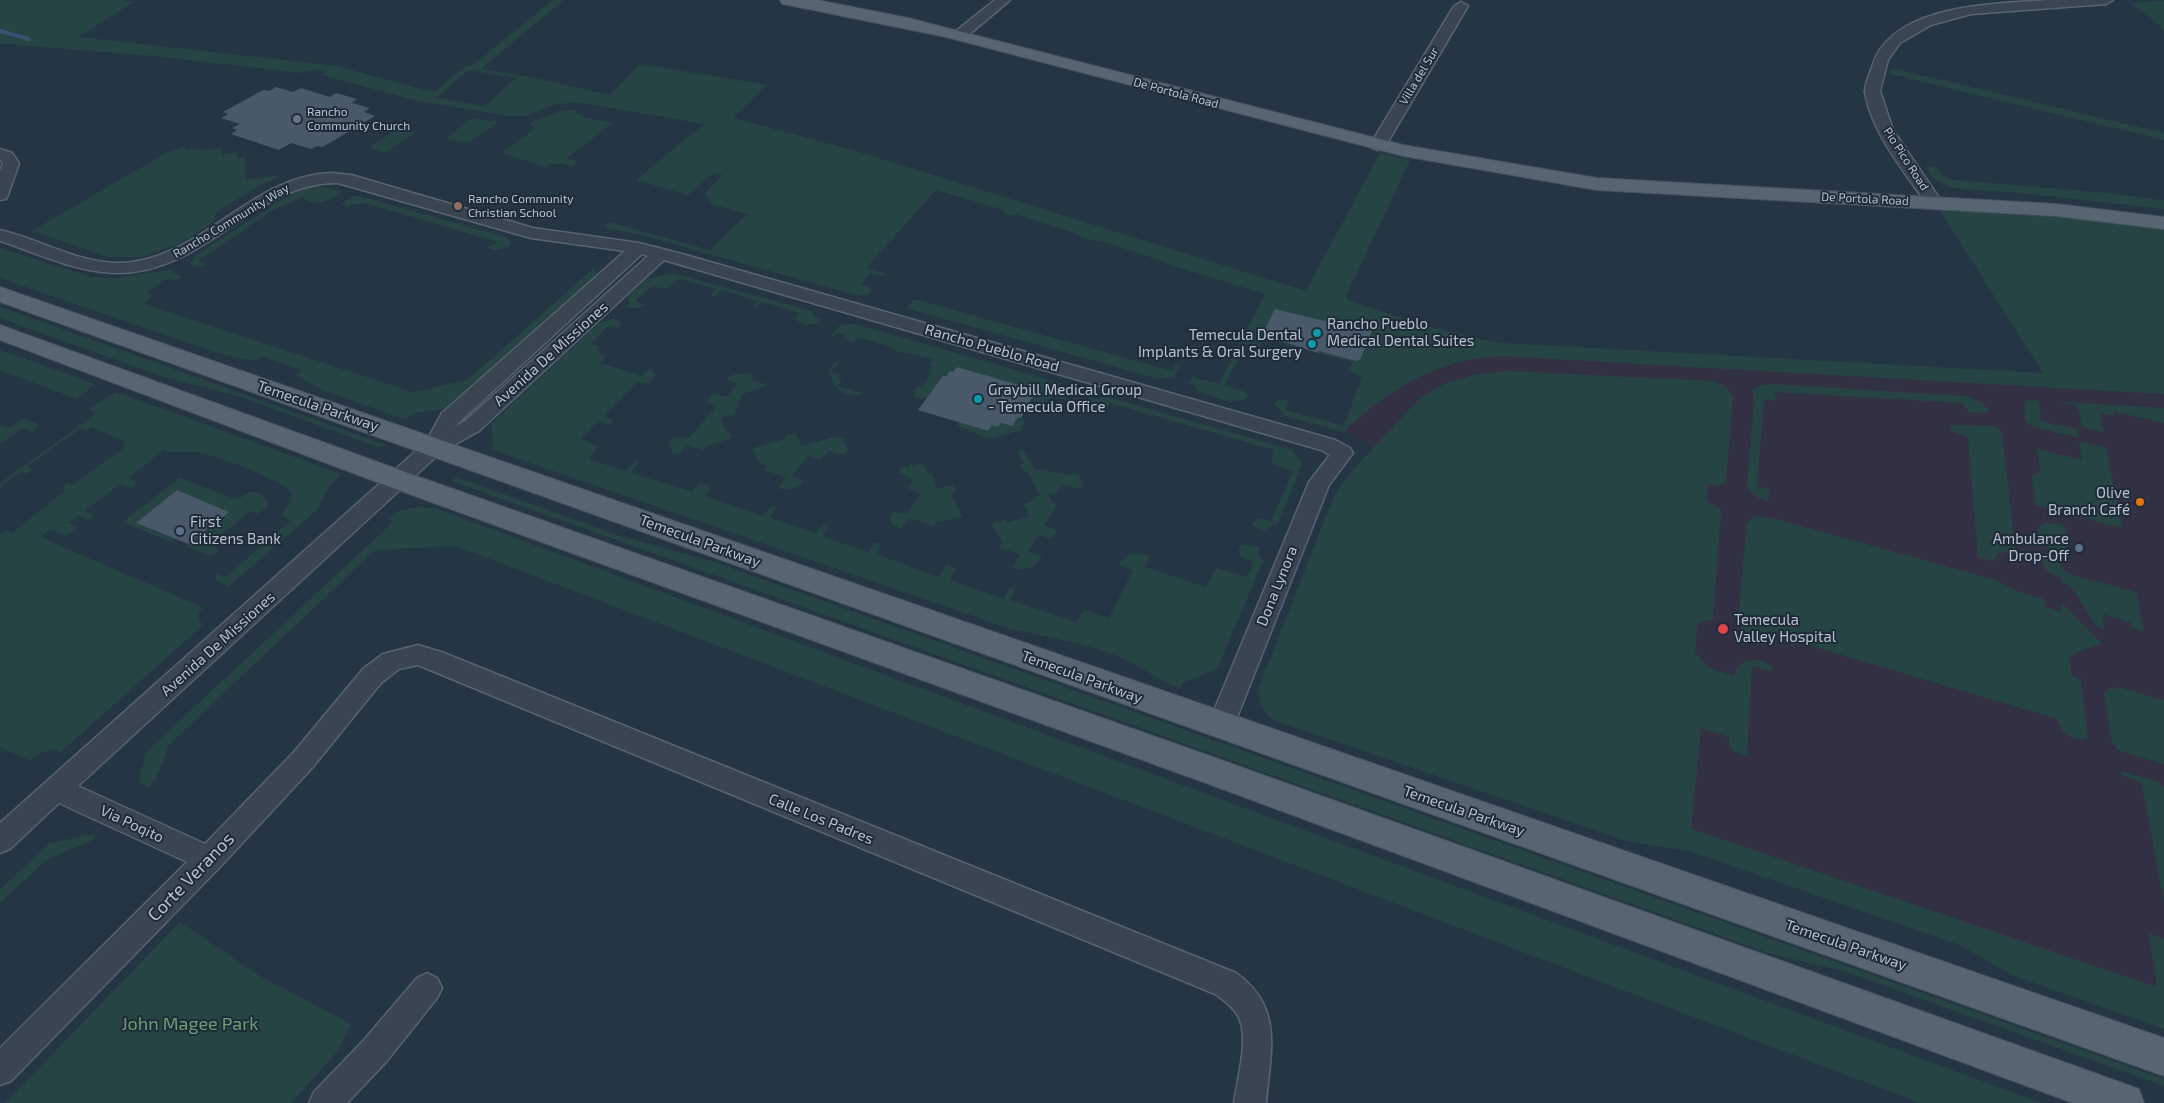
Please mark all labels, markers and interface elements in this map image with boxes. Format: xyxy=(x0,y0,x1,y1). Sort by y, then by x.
street label: Villa del Sur xyxy=(1396,45,1442,107)
street label: De Portola Road xyxy=(1132,75,1220,111)
place label: Rancho Community Church xyxy=(307,105,410,133)
marker: Rancho Community Church xyxy=(291,113,303,125)
street label: Pio Pico Road xyxy=(1880,125,1932,193)
street label: Rancho Community Way xyxy=(170,181,292,261)
street label: De Portola Road xyxy=(1821,190,1909,208)
place label: Rancho Community Christian School xyxy=(468,192,574,220)
marker: Rancho Community Christian School xyxy=(452,200,464,212)
street label: Avenida De Missiones xyxy=(490,298,612,410)
place label: Rancho Pueblo Medical Dental Suites xyxy=(1327,315,1474,350)
street label: Rancho Pueblo Road xyxy=(923,320,1061,376)
place label: Temecula Dental Implants & Oral Surgery xyxy=(1138,326,1302,361)
marker: Rancho Pueblo Medical Dental Suites xyxy=(1311,327,1323,339)
marker: Temecula Dental Implants & Oral Surgery xyxy=(1306,338,1318,350)
street label: Temecula Parkway xyxy=(255,377,381,435)
place label: Graybill Medical Group - Temecula Office xyxy=(988,381,1142,416)
marker: Graybill Medical Group - Temecula Office xyxy=(972,393,984,405)
place label: Olive Branch Café xyxy=(2048,484,2130,519)
marker: Olive Branch Café xyxy=(2134,496,2146,508)
street label: Temecula Parkway xyxy=(637,511,763,571)
place label: First Citizens Bank xyxy=(190,513,281,548)
marker: First Citizens Bank xyxy=(174,525,186,537)
place label: Ambulance Drop-Off xyxy=(1993,530,2069,565)
marker: Ambulance Drop-Off xyxy=(2073,542,2085,554)
street label: Dona Lynora xyxy=(1253,543,1301,629)
street label: Avenida De Missiones xyxy=(157,588,279,700)
place label: Temecula Valley Hospital xyxy=(1734,611,1836,646)
marker: Temecula Valley Hospital xyxy=(1716,622,1730,636)
street label: Temecula Parkway xyxy=(1019,647,1145,707)
street label: Temecula Parkway xyxy=(1401,782,1527,840)
street label: Calle Los Padres xyxy=(766,790,876,848)
street label: Via Poqito xyxy=(97,801,167,847)
street label: Corte Veranos xyxy=(143,828,239,926)
street label: Temecula Parkway xyxy=(1783,916,1909,974)
park label: John Magee Park xyxy=(121,1013,259,1035)

